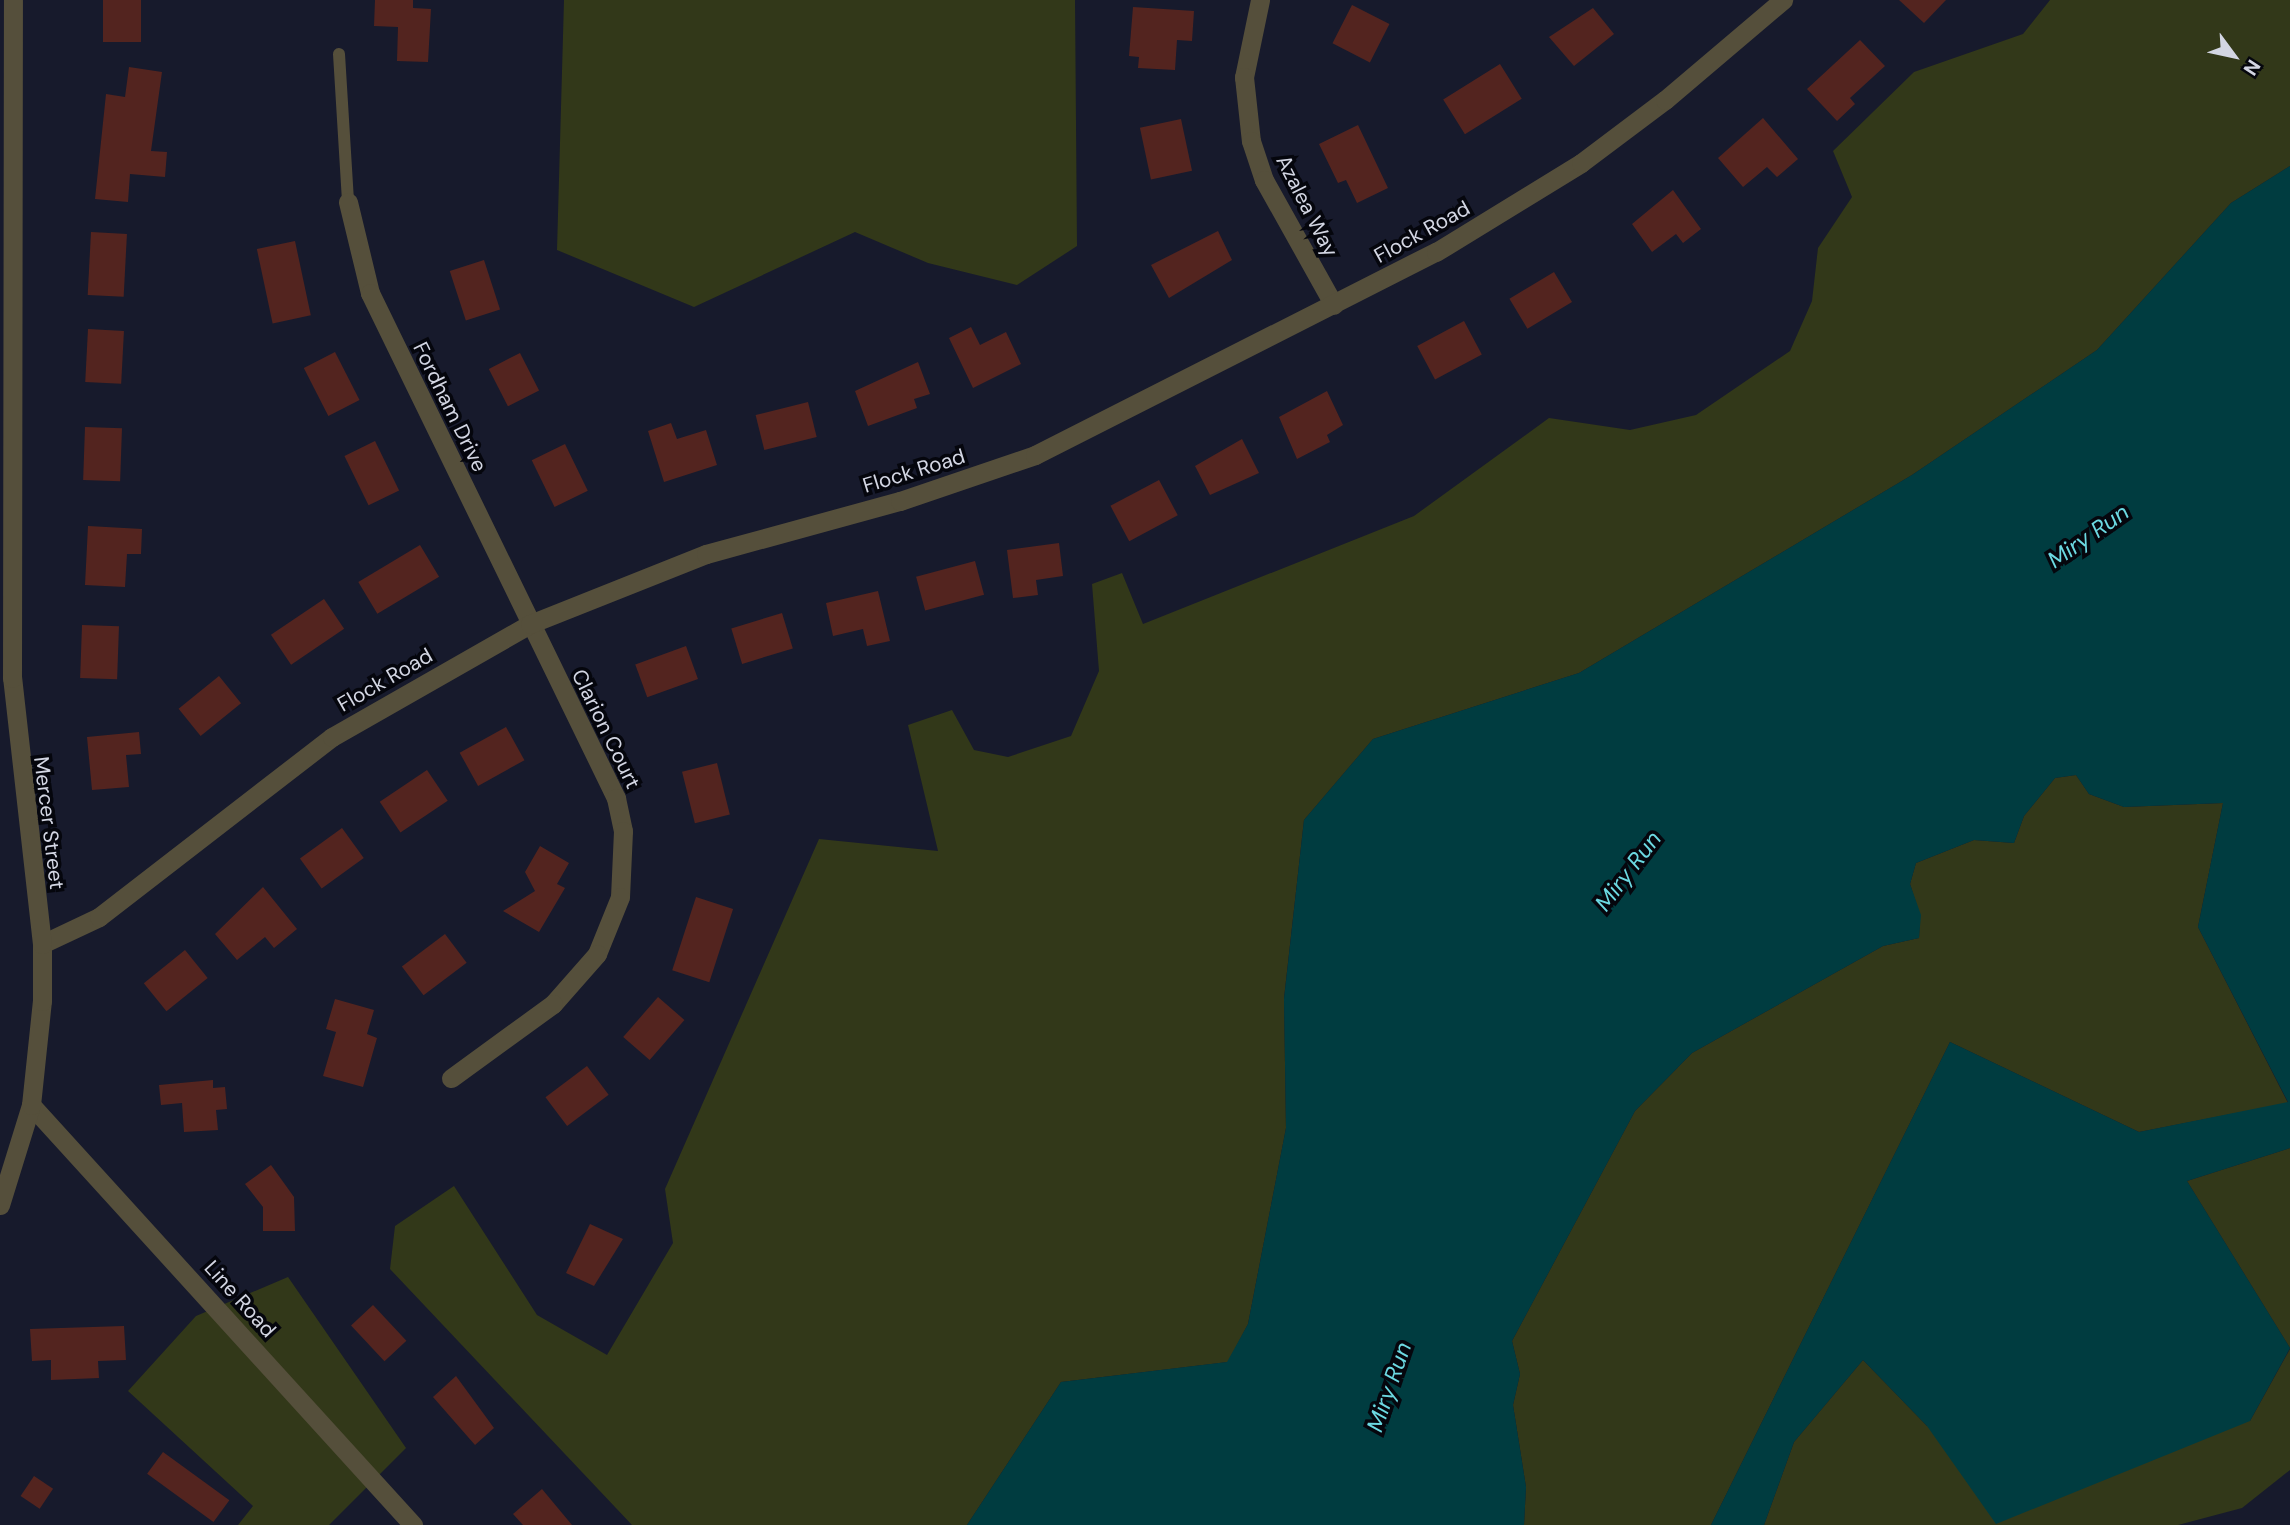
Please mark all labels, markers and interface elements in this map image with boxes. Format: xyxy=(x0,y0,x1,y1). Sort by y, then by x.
north arrow xyxy=(2199,21,2269,91)
text: N xyxy=(2238,55,2266,80)
street label: Azalea Way xyxy=(1271,151,1343,261)
street label: Flock Road xyxy=(1370,195,1474,269)
street label: Fordham Drive xyxy=(408,338,492,476)
street label: Flock Road xyxy=(860,444,968,498)
water label: Miry Run xyxy=(2042,498,2134,574)
street label: Flock Road xyxy=(333,643,437,717)
street label: Clarion Court xyxy=(566,665,646,793)
street label: Mercer Street xyxy=(28,755,70,891)
water label: Miry Run xyxy=(1589,826,1667,916)
street label: Line Road xyxy=(199,1255,281,1343)
water label: Miry Run xyxy=(1361,1339,1417,1435)

